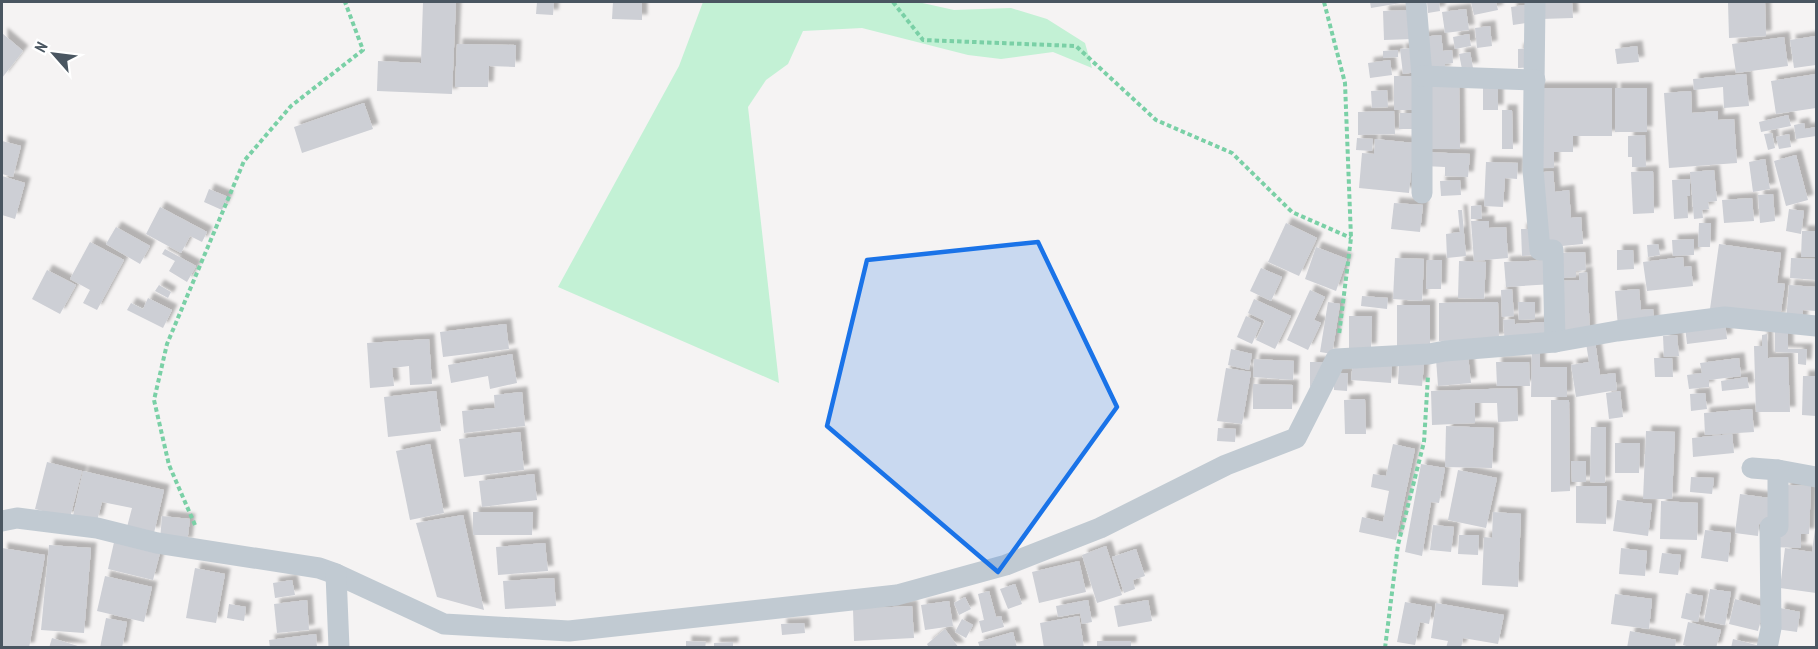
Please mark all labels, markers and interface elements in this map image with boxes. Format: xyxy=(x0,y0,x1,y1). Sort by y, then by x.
north arrow xyxy=(24,24,84,84)
text: N xyxy=(30,38,52,55)

